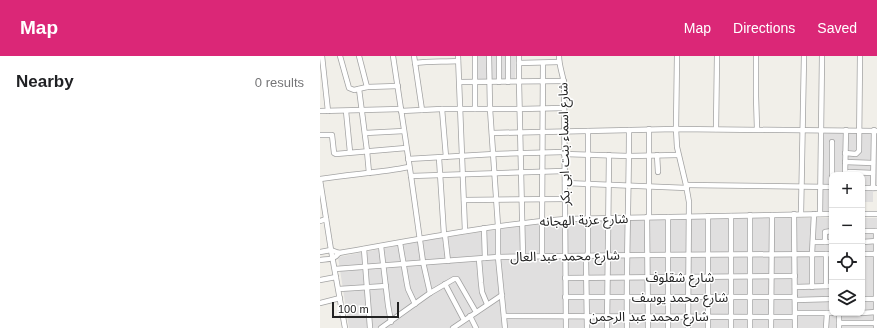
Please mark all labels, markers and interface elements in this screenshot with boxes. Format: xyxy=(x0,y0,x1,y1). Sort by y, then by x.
text: Map xyxy=(20,17,58,38)
text: Map xyxy=(684,20,711,36)
text: Directions xyxy=(733,20,795,36)
text: Saved xyxy=(817,20,857,36)
text: Nearby xyxy=(16,72,74,91)
text: 0 results xyxy=(255,75,304,90)
street label: شارع اسماء بنت ابى بكر xyxy=(555,82,576,207)
map controls xyxy=(829,172,865,316)
button: + xyxy=(829,172,865,208)
button: − xyxy=(829,208,865,244)
street label: شارع عزبة الهجانه xyxy=(539,211,629,232)
button: locate xyxy=(829,244,865,280)
street label: شارع محمد عبد العال xyxy=(510,248,620,267)
street label: شارع شقلوف xyxy=(646,270,714,288)
button: layers xyxy=(829,280,865,316)
street label: شارع محمد يوسف xyxy=(632,290,728,308)
scale bar xyxy=(332,300,399,319)
text: 100 m xyxy=(338,303,369,315)
street label: شارع محمد عبد الرحمن xyxy=(589,309,709,327)

